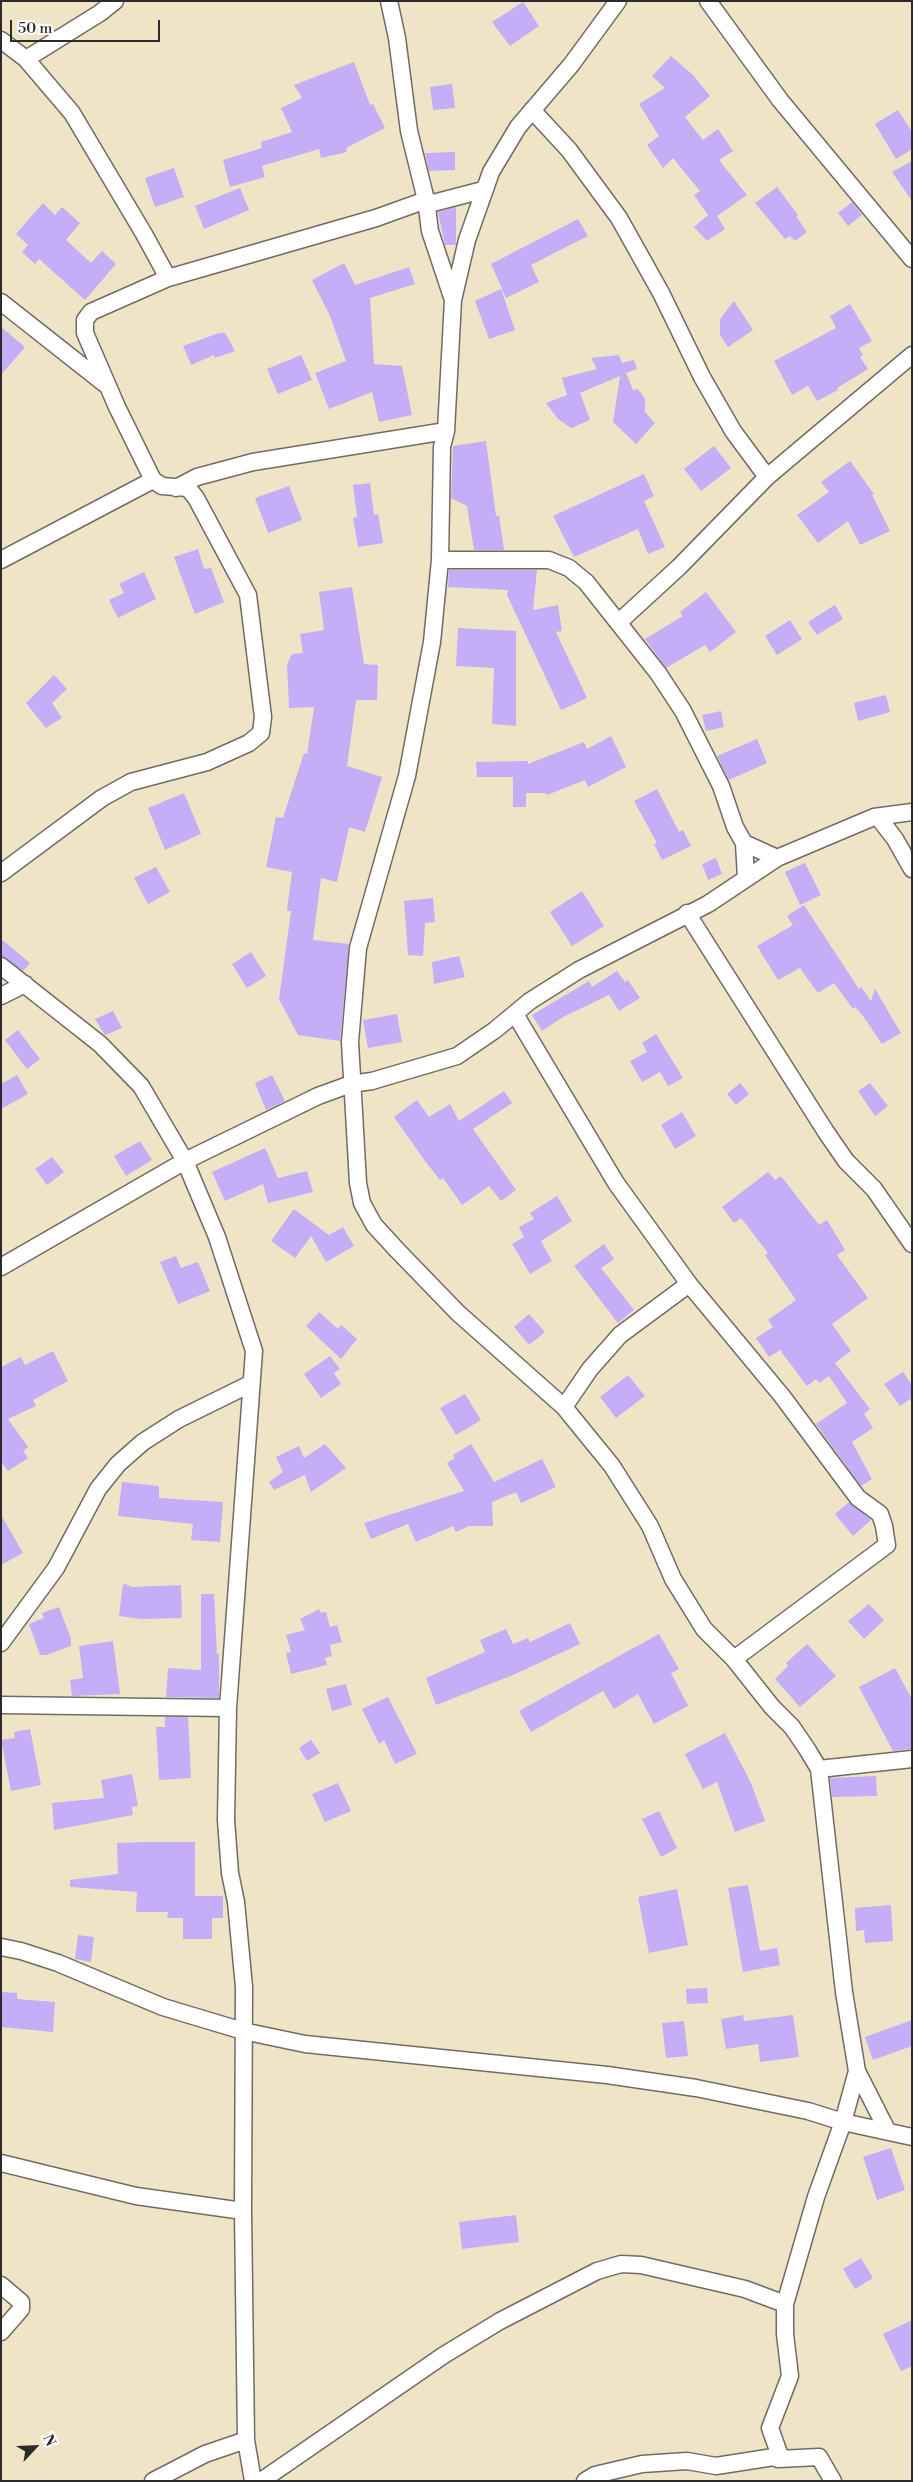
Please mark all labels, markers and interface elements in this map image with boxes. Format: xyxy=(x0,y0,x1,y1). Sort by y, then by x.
scale bar xyxy=(12,10,162,42)
text: 50 m xyxy=(18,19,52,38)
north arrow xyxy=(10,2422,60,2472)
text: N xyxy=(38,2432,59,2449)

